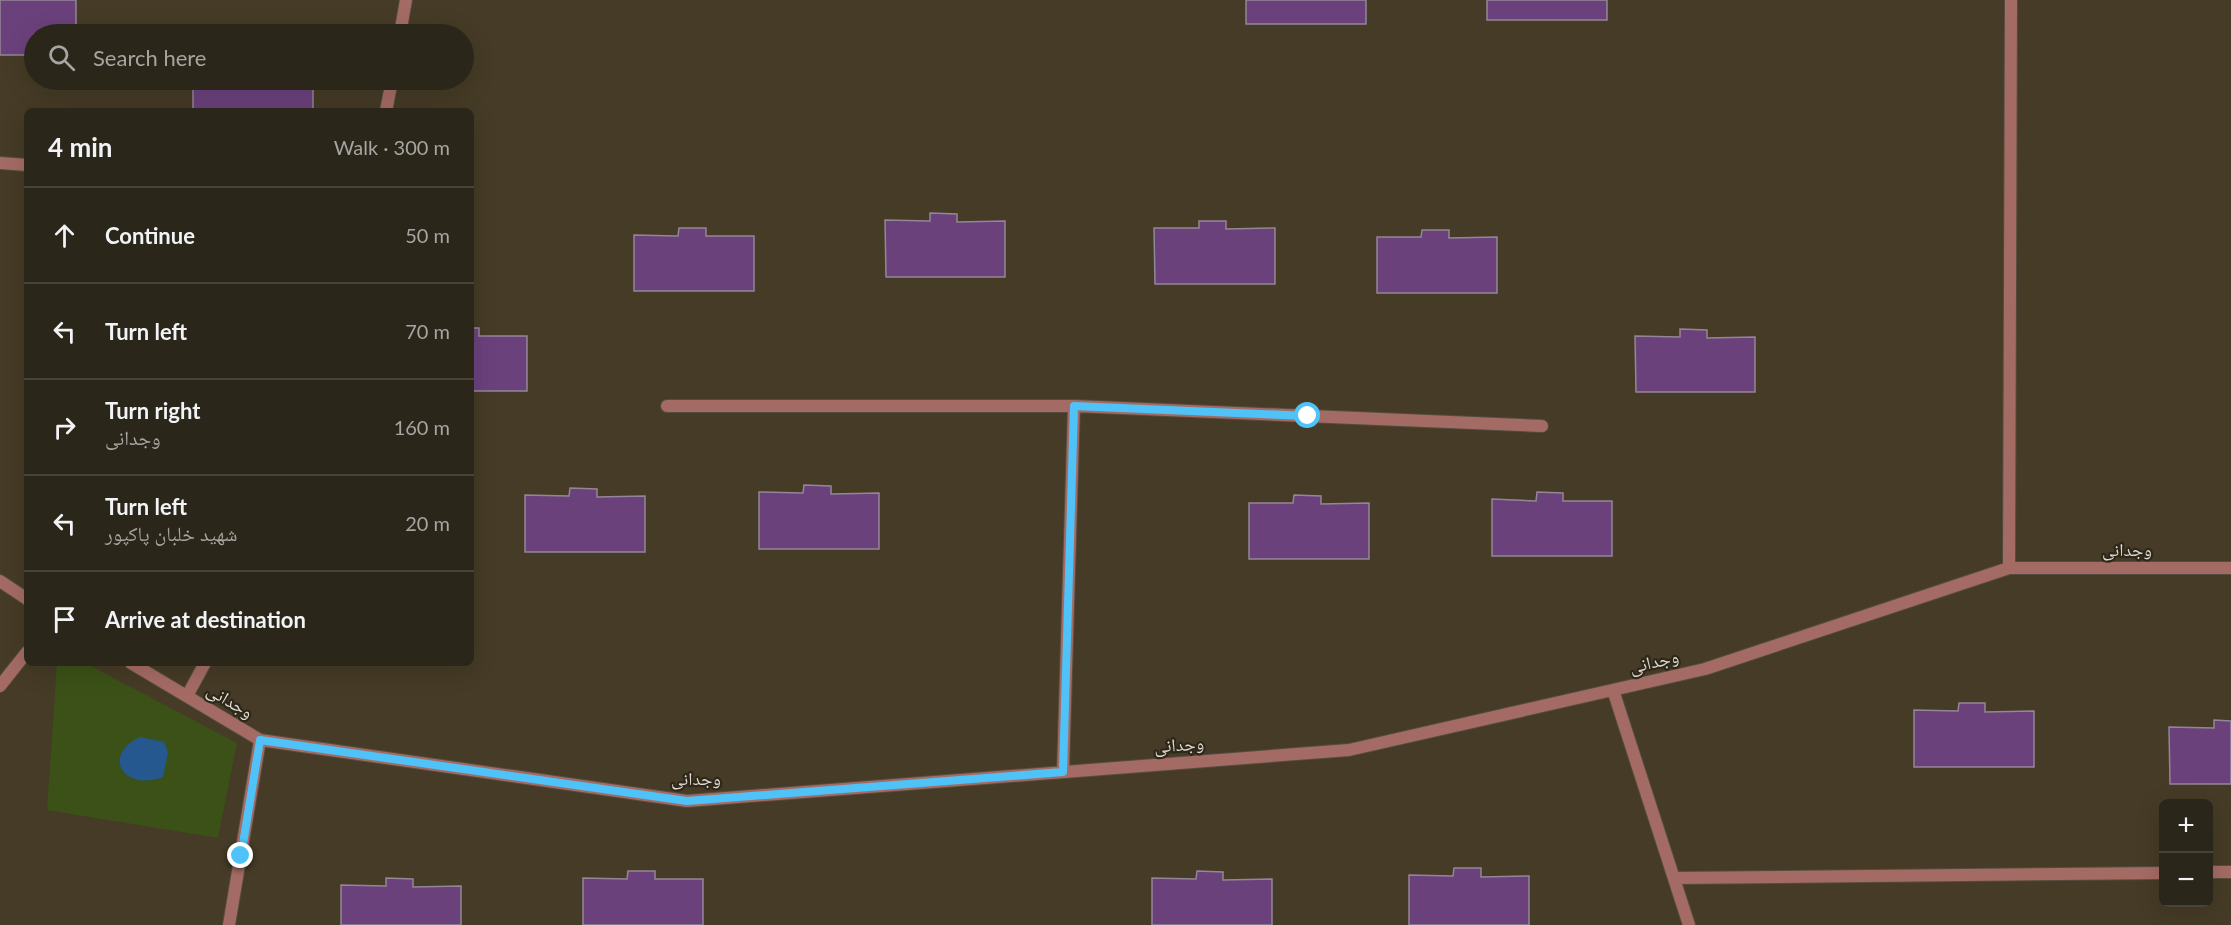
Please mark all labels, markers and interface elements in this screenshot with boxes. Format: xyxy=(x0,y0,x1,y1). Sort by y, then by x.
search box xyxy=(24,24,474,90)
icon: search xyxy=(45,41,78,74)
text: Search here xyxy=(93,44,206,71)
text: 4 min xyxy=(48,131,112,163)
text: Walk · 300 m xyxy=(334,135,450,159)
icon: ahead xyxy=(48,219,81,252)
text: Continue xyxy=(105,222,195,249)
text: 50 m xyxy=(405,223,450,247)
icon: left xyxy=(48,315,81,348)
text: Turn left xyxy=(105,318,187,345)
text: 70 m xyxy=(405,319,450,343)
text: Turn right xyxy=(105,397,200,424)
route start xyxy=(1294,402,1320,428)
icon: right xyxy=(48,411,81,444)
text: 160 m xyxy=(394,415,450,439)
text: وجدانی xyxy=(105,425,161,449)
text: Turn left xyxy=(105,493,187,520)
icon: left xyxy=(48,507,81,540)
text: 20 m xyxy=(405,511,450,535)
text: شهید خلبان پاکپور xyxy=(105,521,237,545)
street label: وجدانی xyxy=(2102,538,2152,561)
icon: arrive xyxy=(48,603,81,636)
text: Arrive at destination xyxy=(105,606,306,633)
street label: وجدانی xyxy=(1627,645,1681,678)
street label: وجدانی xyxy=(203,678,258,723)
street label: وجدانی xyxy=(1153,731,1205,758)
street label: وجدانی xyxy=(671,767,721,790)
map controls xyxy=(2159,799,2213,907)
button: + xyxy=(2159,799,2213,853)
route end xyxy=(227,842,253,868)
button: − xyxy=(2159,853,2213,907)

